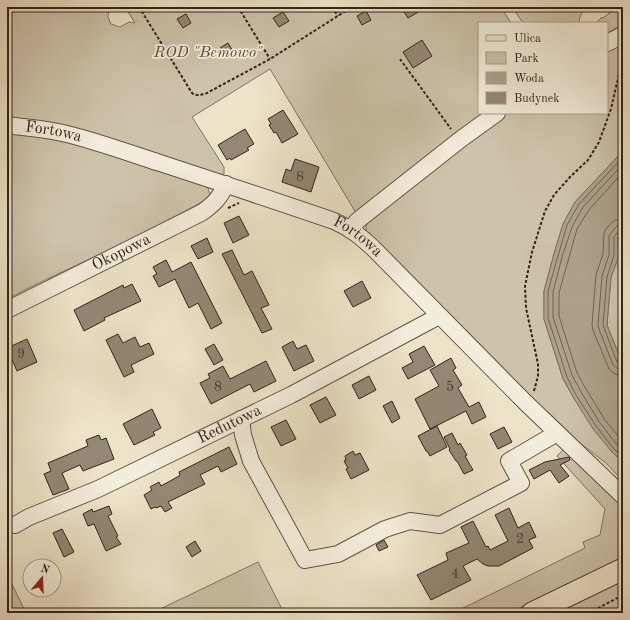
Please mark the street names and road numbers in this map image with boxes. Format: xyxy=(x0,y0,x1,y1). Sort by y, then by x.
street label: Fortowa xyxy=(24,119,84,146)
street label: Fortowa xyxy=(331,214,385,260)
street label: Okopowa xyxy=(90,231,153,274)
street label: Redutowa xyxy=(195,403,264,447)

